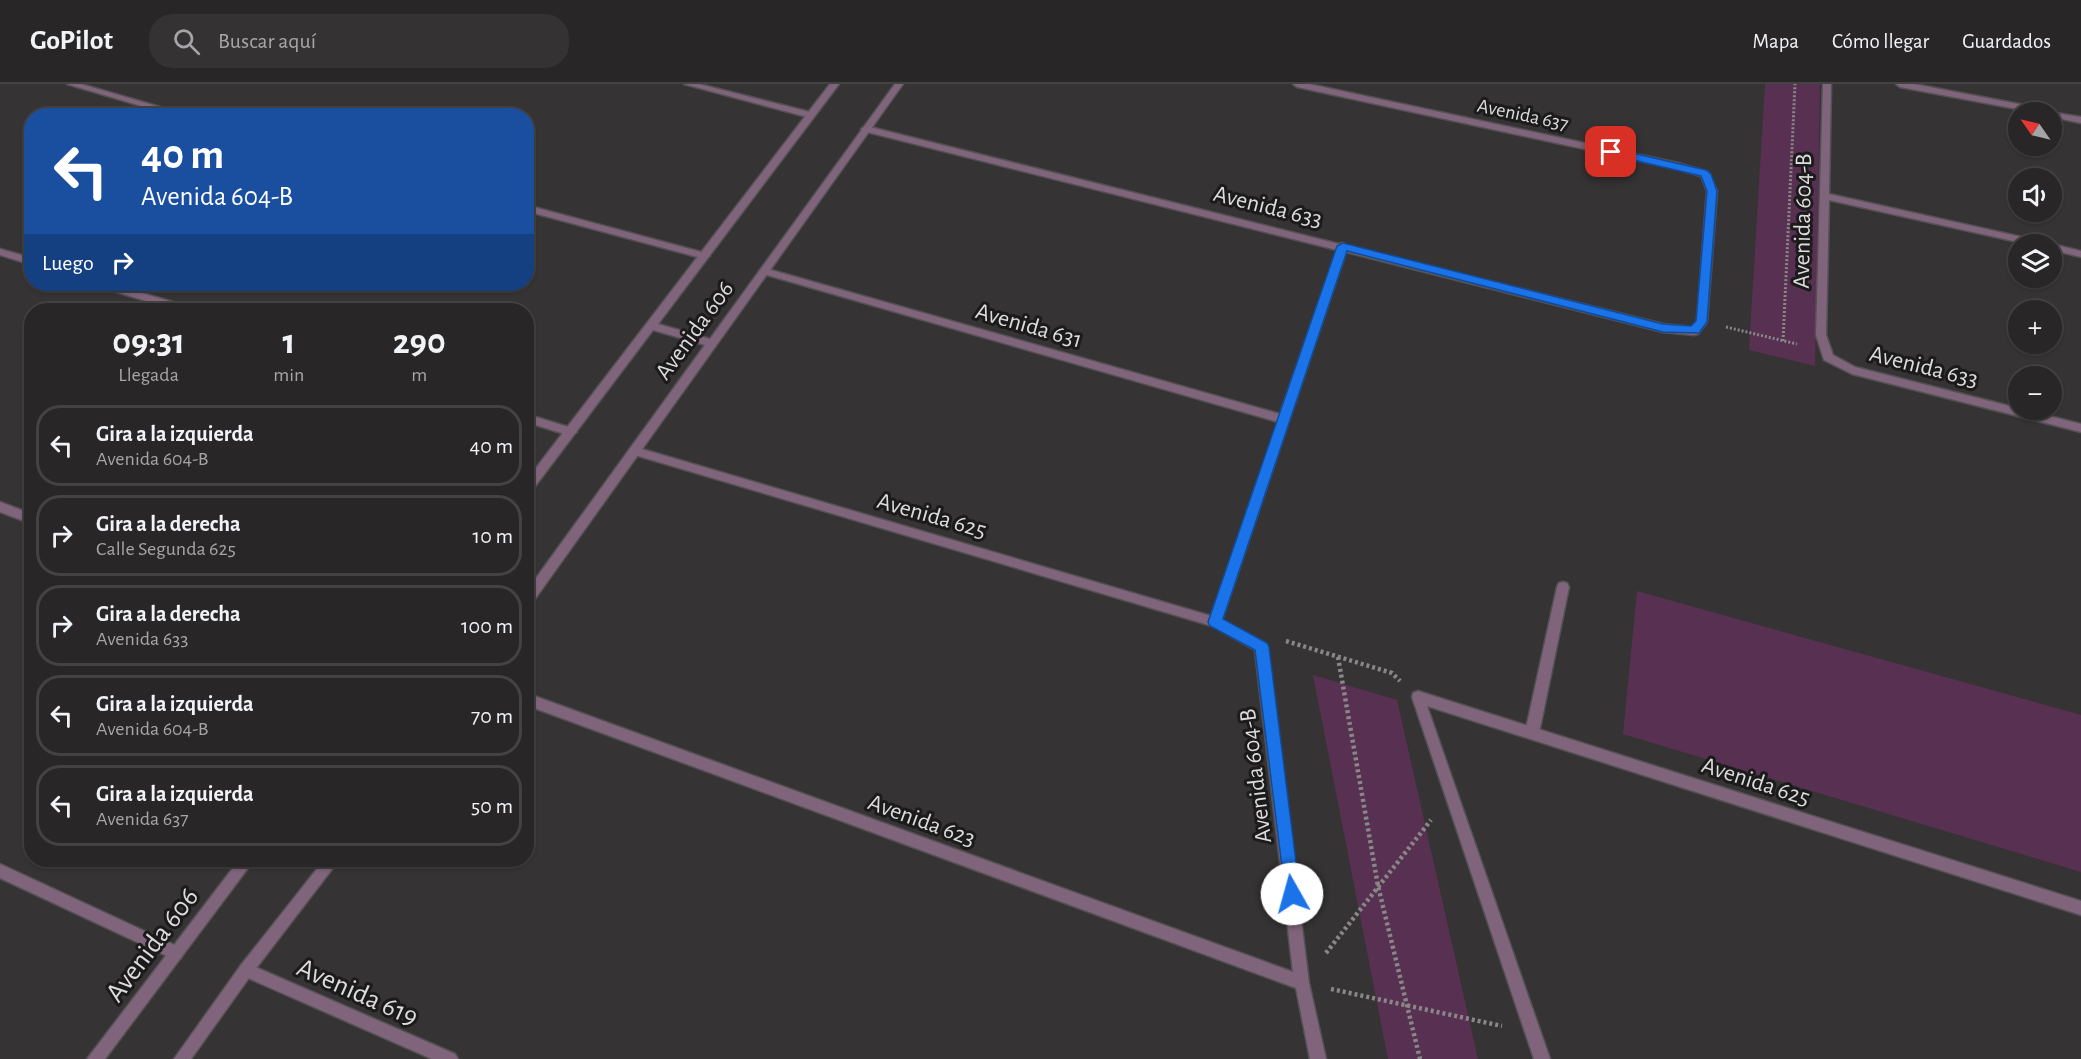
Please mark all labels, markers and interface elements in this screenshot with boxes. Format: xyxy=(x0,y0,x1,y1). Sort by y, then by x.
search box xyxy=(149,14,569,68)
icon: search xyxy=(170,25,203,58)
text: GoPilot xyxy=(30,27,113,55)
text: Buscar aquí xyxy=(218,30,316,52)
text: Mapa xyxy=(1753,31,1799,52)
text: Cómo llegar xyxy=(1832,31,1929,52)
text: Guardados xyxy=(1962,31,2051,52)
street label: Avenida 637 xyxy=(1475,96,1570,134)
north arrow xyxy=(2008,102,2062,156)
map controls xyxy=(2008,102,2062,420)
pin xyxy=(1585,126,1636,177)
icon: left xyxy=(42,132,120,210)
text: 40 m xyxy=(141,134,224,176)
icon: arrive xyxy=(1594,135,1627,168)
street label: Avenida 604-B xyxy=(1790,153,1816,289)
button: sound xyxy=(2008,168,2062,222)
street label: Avenida 633 xyxy=(1211,182,1325,232)
text: Avenida 604-B xyxy=(141,183,293,210)
button: layers xyxy=(2008,234,2062,288)
icon: right xyxy=(106,246,139,279)
text: Luego xyxy=(42,252,94,274)
street label: Avenida 606 xyxy=(651,277,738,384)
street label: Avenida 631 xyxy=(973,299,1085,353)
button: + xyxy=(2008,300,2062,354)
text: 09:31 xyxy=(112,324,185,360)
text: 1 xyxy=(282,324,295,360)
text: 290 xyxy=(393,324,446,360)
street label: Avenida 633 xyxy=(1867,342,1981,392)
text: Llegada xyxy=(118,365,179,385)
text: min xyxy=(273,365,304,385)
text: m xyxy=(411,365,427,385)
button: − xyxy=(2008,366,2062,420)
text: Gira a la izquierda xyxy=(96,423,254,445)
icon: left xyxy=(45,429,78,462)
text: 40 m xyxy=(470,435,513,457)
text: Avenida 604-B xyxy=(96,449,209,469)
street label: Avenida 625 xyxy=(874,489,989,543)
text: Gira a la derecha xyxy=(96,513,241,535)
icon: right xyxy=(45,519,78,552)
text: 10 m xyxy=(473,525,513,547)
text: Calle Segunda 625 xyxy=(96,539,236,559)
text: Gira a la derecha xyxy=(96,603,241,625)
icon: right xyxy=(45,609,78,642)
text: 100 m xyxy=(461,615,513,637)
text: Avenida 633 xyxy=(96,629,189,649)
text: Gira a la izquierda xyxy=(96,693,254,715)
icon: left xyxy=(45,699,78,732)
text: 70 m xyxy=(471,705,513,727)
street label: Avenida 604-B xyxy=(1236,707,1276,844)
text: Avenida 604-B xyxy=(96,719,209,739)
street label: Avenida 625 xyxy=(1699,753,1813,811)
text: Gira a la izquierda xyxy=(96,783,254,805)
icon: left xyxy=(45,789,78,822)
street label: Avenida 623 xyxy=(865,790,978,851)
text: 50 m xyxy=(471,795,513,817)
text: Avenida 637 xyxy=(96,809,189,829)
position arrow xyxy=(1260,862,1324,926)
street label: Avenida 606 xyxy=(101,883,204,1007)
street label: Avenida 619 xyxy=(292,954,422,1032)

